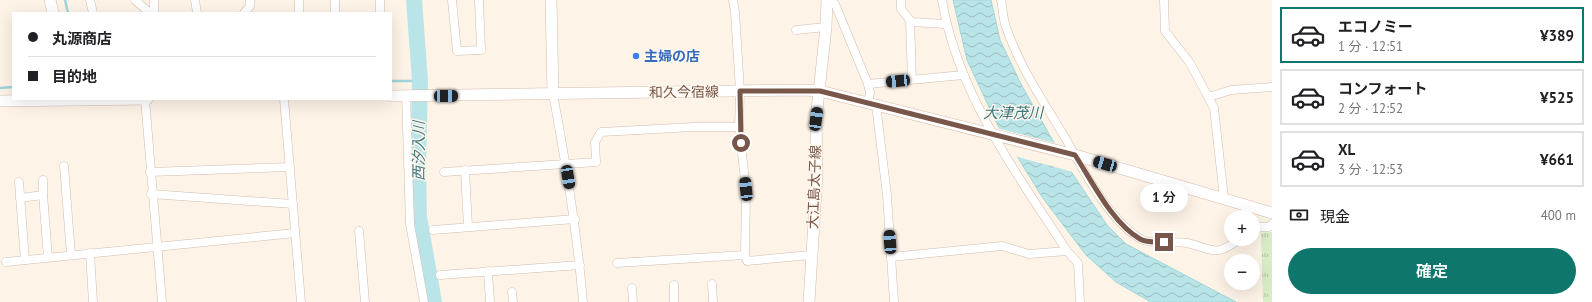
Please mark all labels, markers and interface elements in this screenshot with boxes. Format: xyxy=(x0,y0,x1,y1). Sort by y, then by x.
icon: car xyxy=(1290,17,1326,53)
text: エコノミー xyxy=(1338,17,1413,36)
text: ¥389 xyxy=(1540,26,1574,45)
text: 丸源商店 xyxy=(52,29,112,48)
text: 1 分 · 12:51 xyxy=(1338,38,1403,55)
place label: 主婦の店 xyxy=(644,47,700,65)
marker: 主婦の店 xyxy=(631,51,641,61)
text: 目的地 xyxy=(52,67,97,86)
car xyxy=(886,74,910,88)
icon: car xyxy=(1290,79,1326,115)
text: コンフォート xyxy=(1338,79,1428,98)
street label: 和久今宿線 xyxy=(649,82,719,102)
text: ¥525 xyxy=(1540,88,1574,107)
car xyxy=(434,90,458,102)
text: 2 分 · 12:52 xyxy=(1338,100,1403,117)
water label: 大津茂川 xyxy=(983,103,1045,122)
car xyxy=(808,106,824,132)
water label: 西汐入川 xyxy=(409,119,428,181)
route start xyxy=(732,134,750,152)
text: XL xyxy=(1338,140,1355,159)
icon: car xyxy=(1290,141,1326,177)
street label: 大江島太子線 xyxy=(804,145,824,229)
text: ¥661 xyxy=(1540,150,1574,169)
car xyxy=(1092,155,1118,173)
text: 3 分 · 12:53 xyxy=(1338,161,1403,178)
car xyxy=(560,164,576,190)
car xyxy=(739,176,753,202)
callout: 1 分 xyxy=(1140,184,1188,212)
text: 1 分 xyxy=(1152,189,1176,206)
icon: cash xyxy=(1288,204,1310,226)
text: 現金 xyxy=(1320,207,1350,226)
text: 400 m xyxy=(1541,207,1576,224)
map controls xyxy=(1224,210,1260,290)
button: + xyxy=(1224,210,1260,246)
car xyxy=(883,230,897,254)
route end xyxy=(1155,233,1173,251)
button: 確定 xyxy=(1288,248,1576,294)
button: − xyxy=(1224,254,1260,290)

